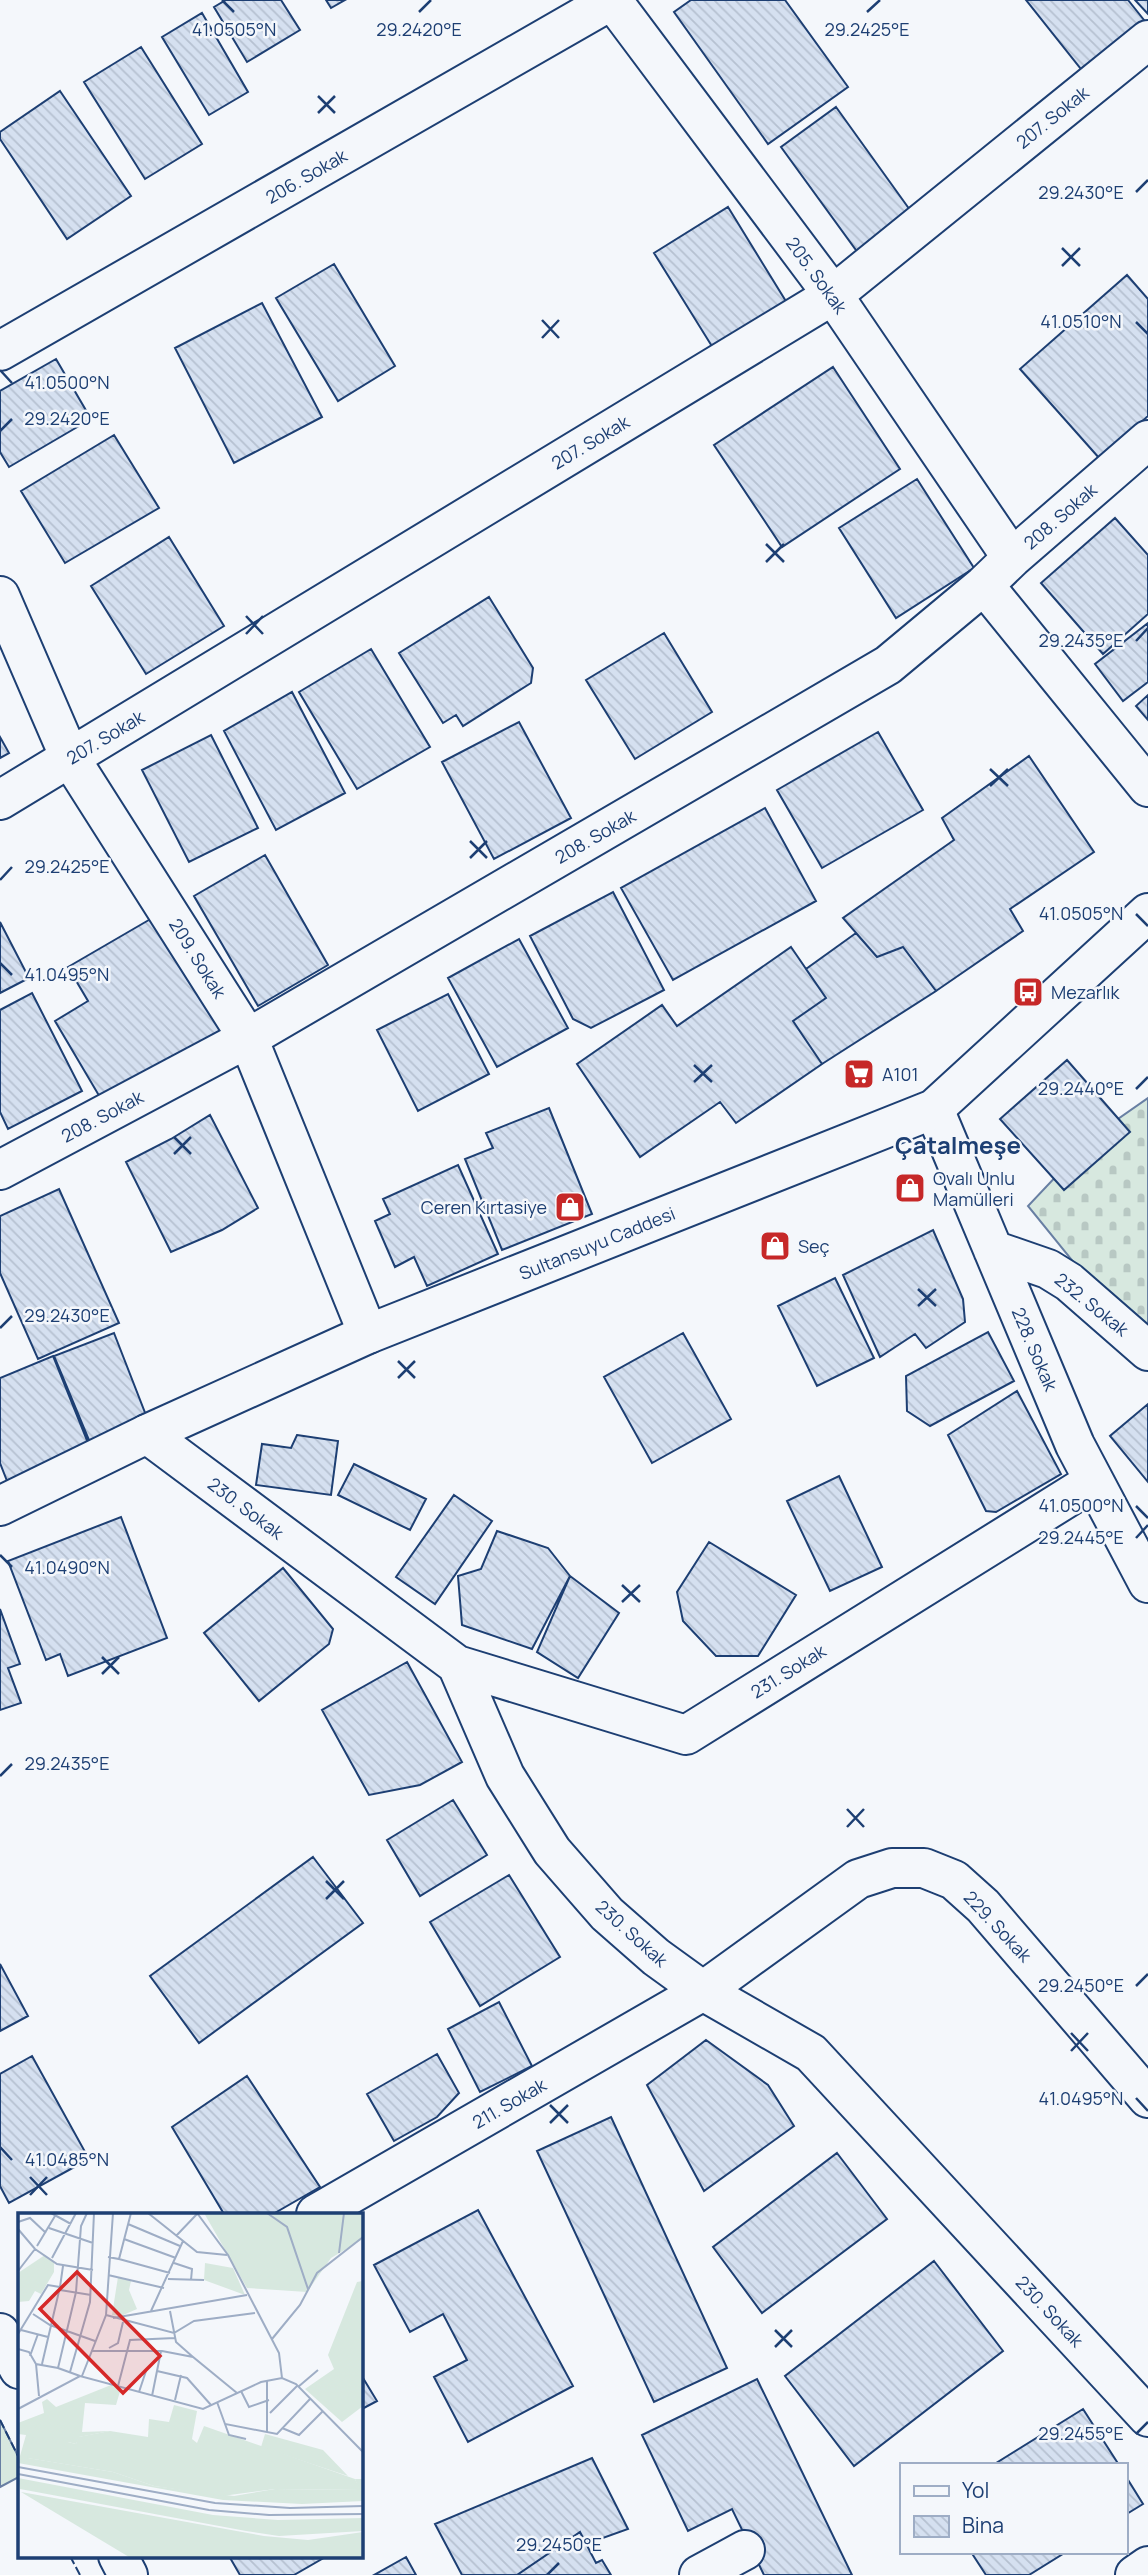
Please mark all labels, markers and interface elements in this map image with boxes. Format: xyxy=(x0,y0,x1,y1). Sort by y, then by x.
text: 41.0505°N xyxy=(192,17,276,41)
text: 29.2420°E xyxy=(376,17,462,41)
text: 29.2425°E xyxy=(824,17,910,41)
street label: 207. Sokak xyxy=(1011,80,1094,154)
street label: 206. Sokak xyxy=(261,143,352,209)
text: 29.2430°E xyxy=(1038,180,1124,204)
street label: 205. Sokak xyxy=(781,232,854,319)
text: 41.0510°N xyxy=(1040,309,1122,333)
text: 41.0500°N xyxy=(24,370,110,394)
text: 29.2420°E xyxy=(24,406,110,430)
street label: 207. Sokak xyxy=(547,409,634,475)
street label: 208. Sokak xyxy=(1018,477,1102,554)
text: 29.2435°E xyxy=(1039,628,1123,652)
street label: 207. Sokak xyxy=(62,704,149,770)
street label: 208. Sokak xyxy=(550,803,641,869)
text: 29.2425°E xyxy=(24,854,110,878)
text: 41.0505°N xyxy=(1039,901,1123,925)
street label: 209. Sokak xyxy=(164,914,233,1003)
text: 41.0495°N xyxy=(25,962,109,986)
bus stop icon: Mezarlık xyxy=(1011,975,1045,1009)
place label: Mezarlık xyxy=(1051,980,1121,1004)
supermarket icon: A101 xyxy=(842,1057,876,1091)
place label: A101 xyxy=(882,1062,918,1086)
text: 29.2440°E xyxy=(1038,1076,1124,1100)
street label: 208. Sokak xyxy=(57,1084,148,1148)
district label: Çatalmeşe xyxy=(895,1128,1021,1161)
place label: Ovalı Unlu Mamülleri xyxy=(933,1166,1015,1211)
shop icon: Ovalı Unlu Mamülleri xyxy=(893,1171,927,1205)
shop icon: Ceren Kırtasiye xyxy=(553,1190,587,1224)
place label: Ceren Kırtasiye xyxy=(421,1195,547,1219)
street label: Sultansuyu Caddesi xyxy=(515,1201,679,1285)
shop icon: Seç xyxy=(758,1229,792,1263)
place label: Seç xyxy=(798,1234,830,1258)
street label: 232. Sokak xyxy=(1050,1267,1135,1342)
text: 29.2430°E xyxy=(24,1303,110,1327)
street label: 228. Sokak xyxy=(1007,1303,1064,1396)
street label: 230. Sokak xyxy=(203,1472,290,1545)
text: 41.0500°N xyxy=(1038,1493,1124,1517)
text: 29.2445°E xyxy=(1038,1525,1124,1549)
text: 41.0490°N xyxy=(24,1555,110,1579)
street label: 231. Sokak xyxy=(746,1638,831,1704)
text: 29.2435°E xyxy=(25,1751,109,1775)
street label: 229. Sokak xyxy=(959,1885,1038,1968)
street label: 230. Sokak xyxy=(591,1894,674,1972)
text: 29.2450°E xyxy=(1038,1973,1124,1997)
street label: 211. Sokak xyxy=(468,2072,551,2134)
text: 41.0495°N xyxy=(1039,2086,1123,2110)
text: 41.0485°N xyxy=(25,2147,109,2171)
inset map xyxy=(18,2213,362,2558)
street label: 230. Sokak xyxy=(1011,2270,1090,2352)
text: 29.2455°E xyxy=(1038,2421,1124,2445)
legend xyxy=(900,2463,1127,2554)
text: Yol xyxy=(962,2476,989,2504)
text: Bina xyxy=(962,2511,1004,2539)
text: 29.2450°E xyxy=(516,2532,602,2556)

